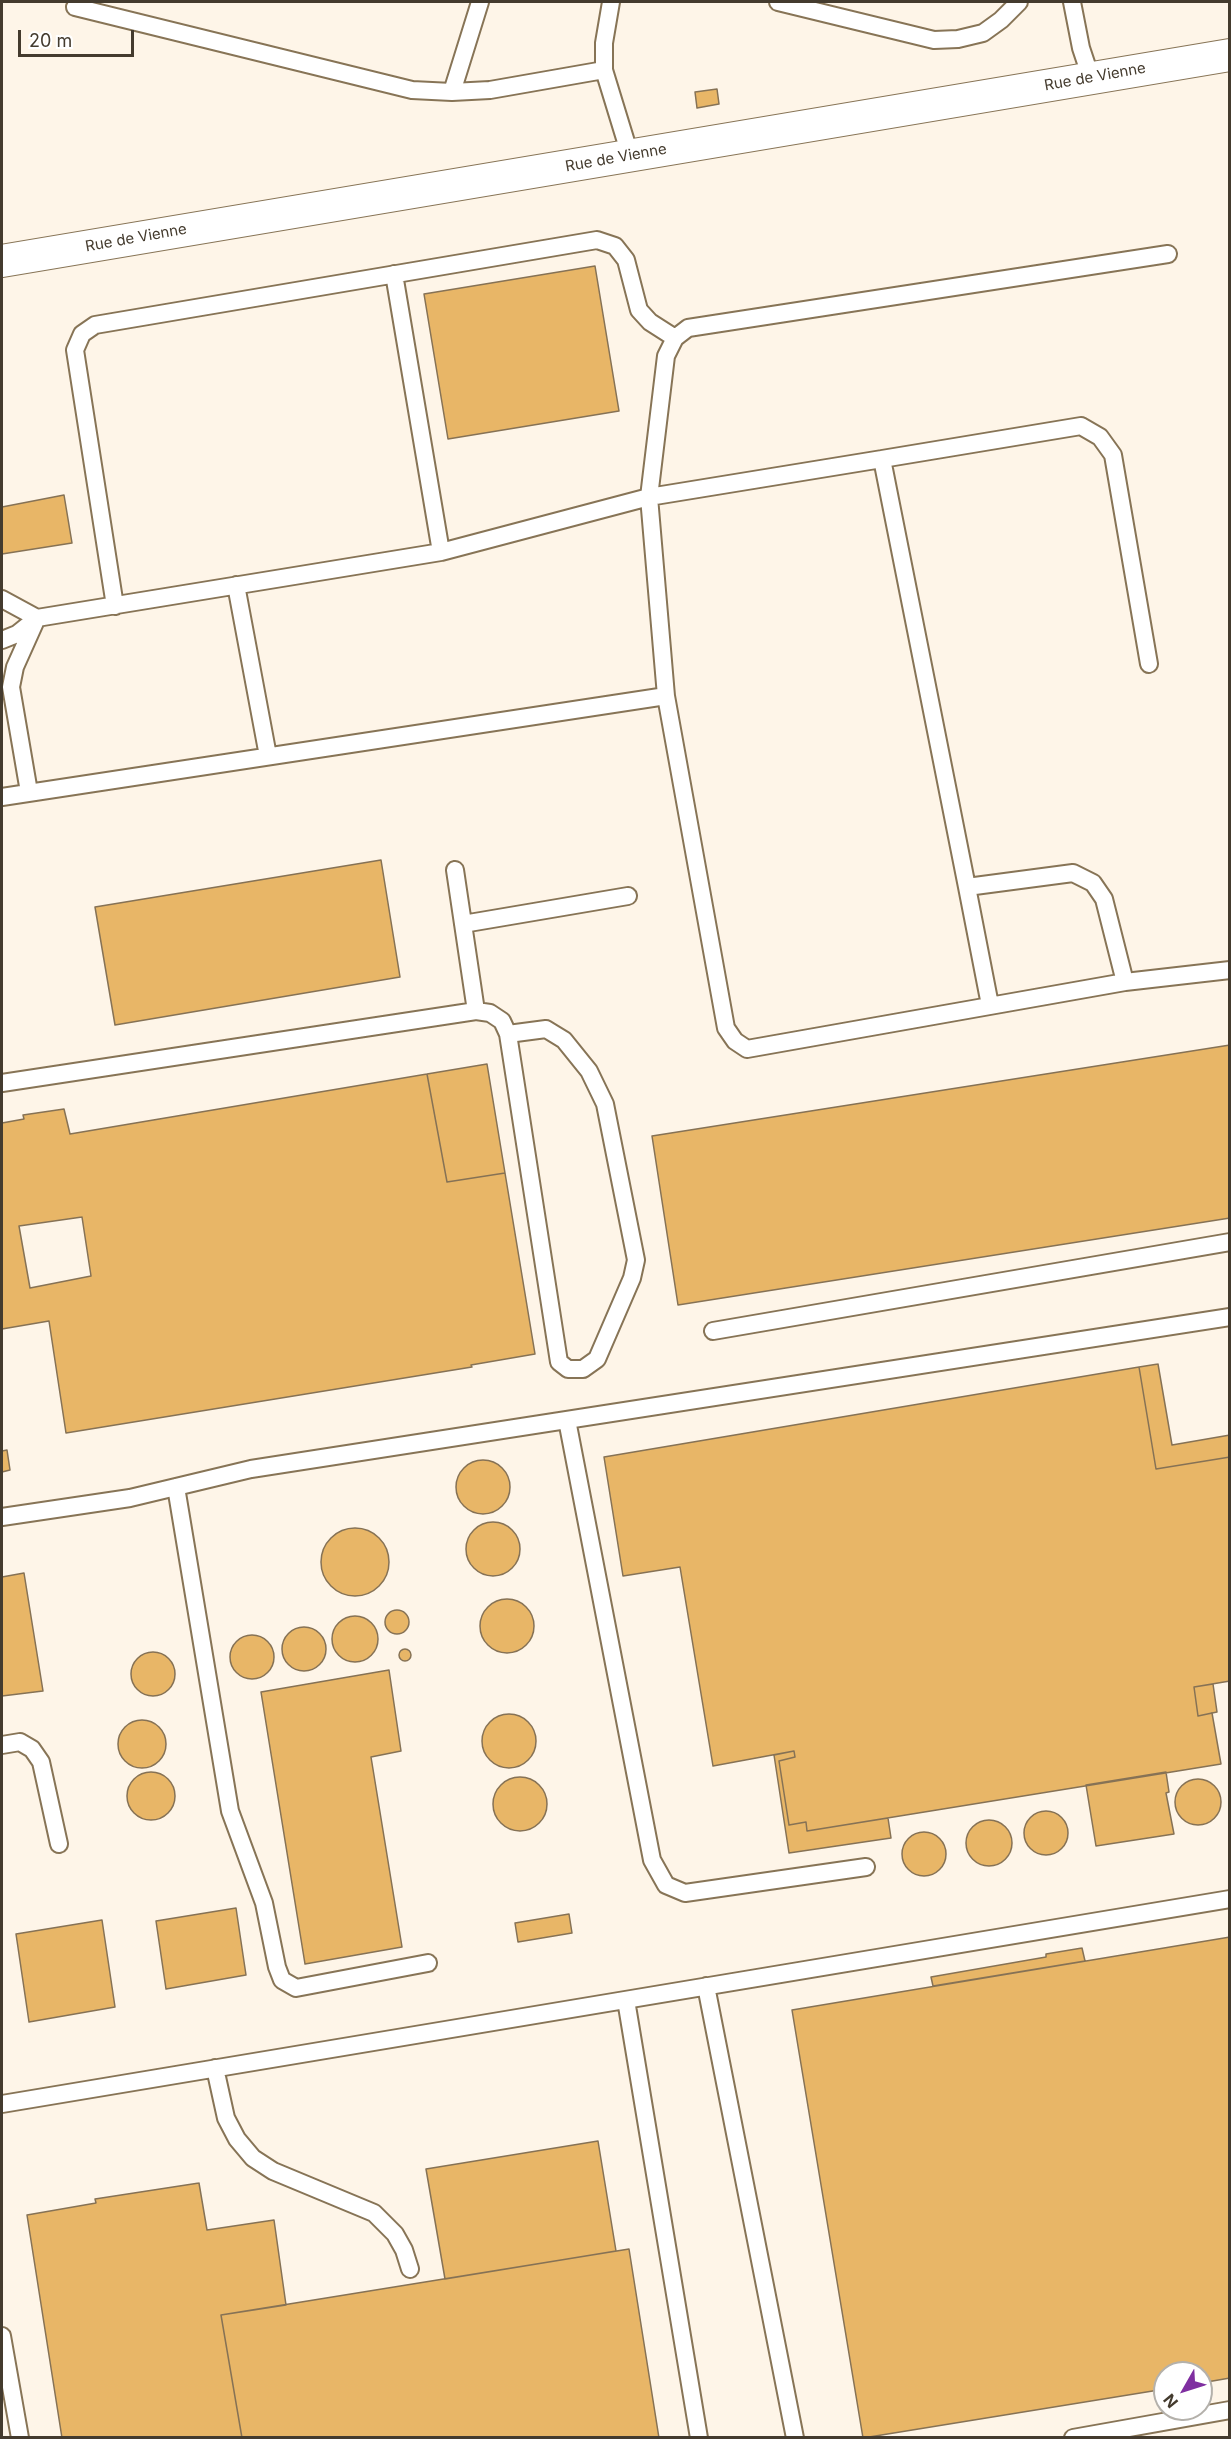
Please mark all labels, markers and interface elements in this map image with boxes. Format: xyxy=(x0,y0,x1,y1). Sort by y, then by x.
scale bar xyxy=(21,18,136,56)
text: 20 m xyxy=(29,30,72,51)
street label: Rue de Vienne xyxy=(1043,59,1147,95)
street label: Rue de Vienne xyxy=(564,140,668,176)
street label: Rue de Vienne xyxy=(84,220,188,256)
north arrow xyxy=(1153,2361,1213,2421)
text: N xyxy=(1159,2390,1182,2412)

